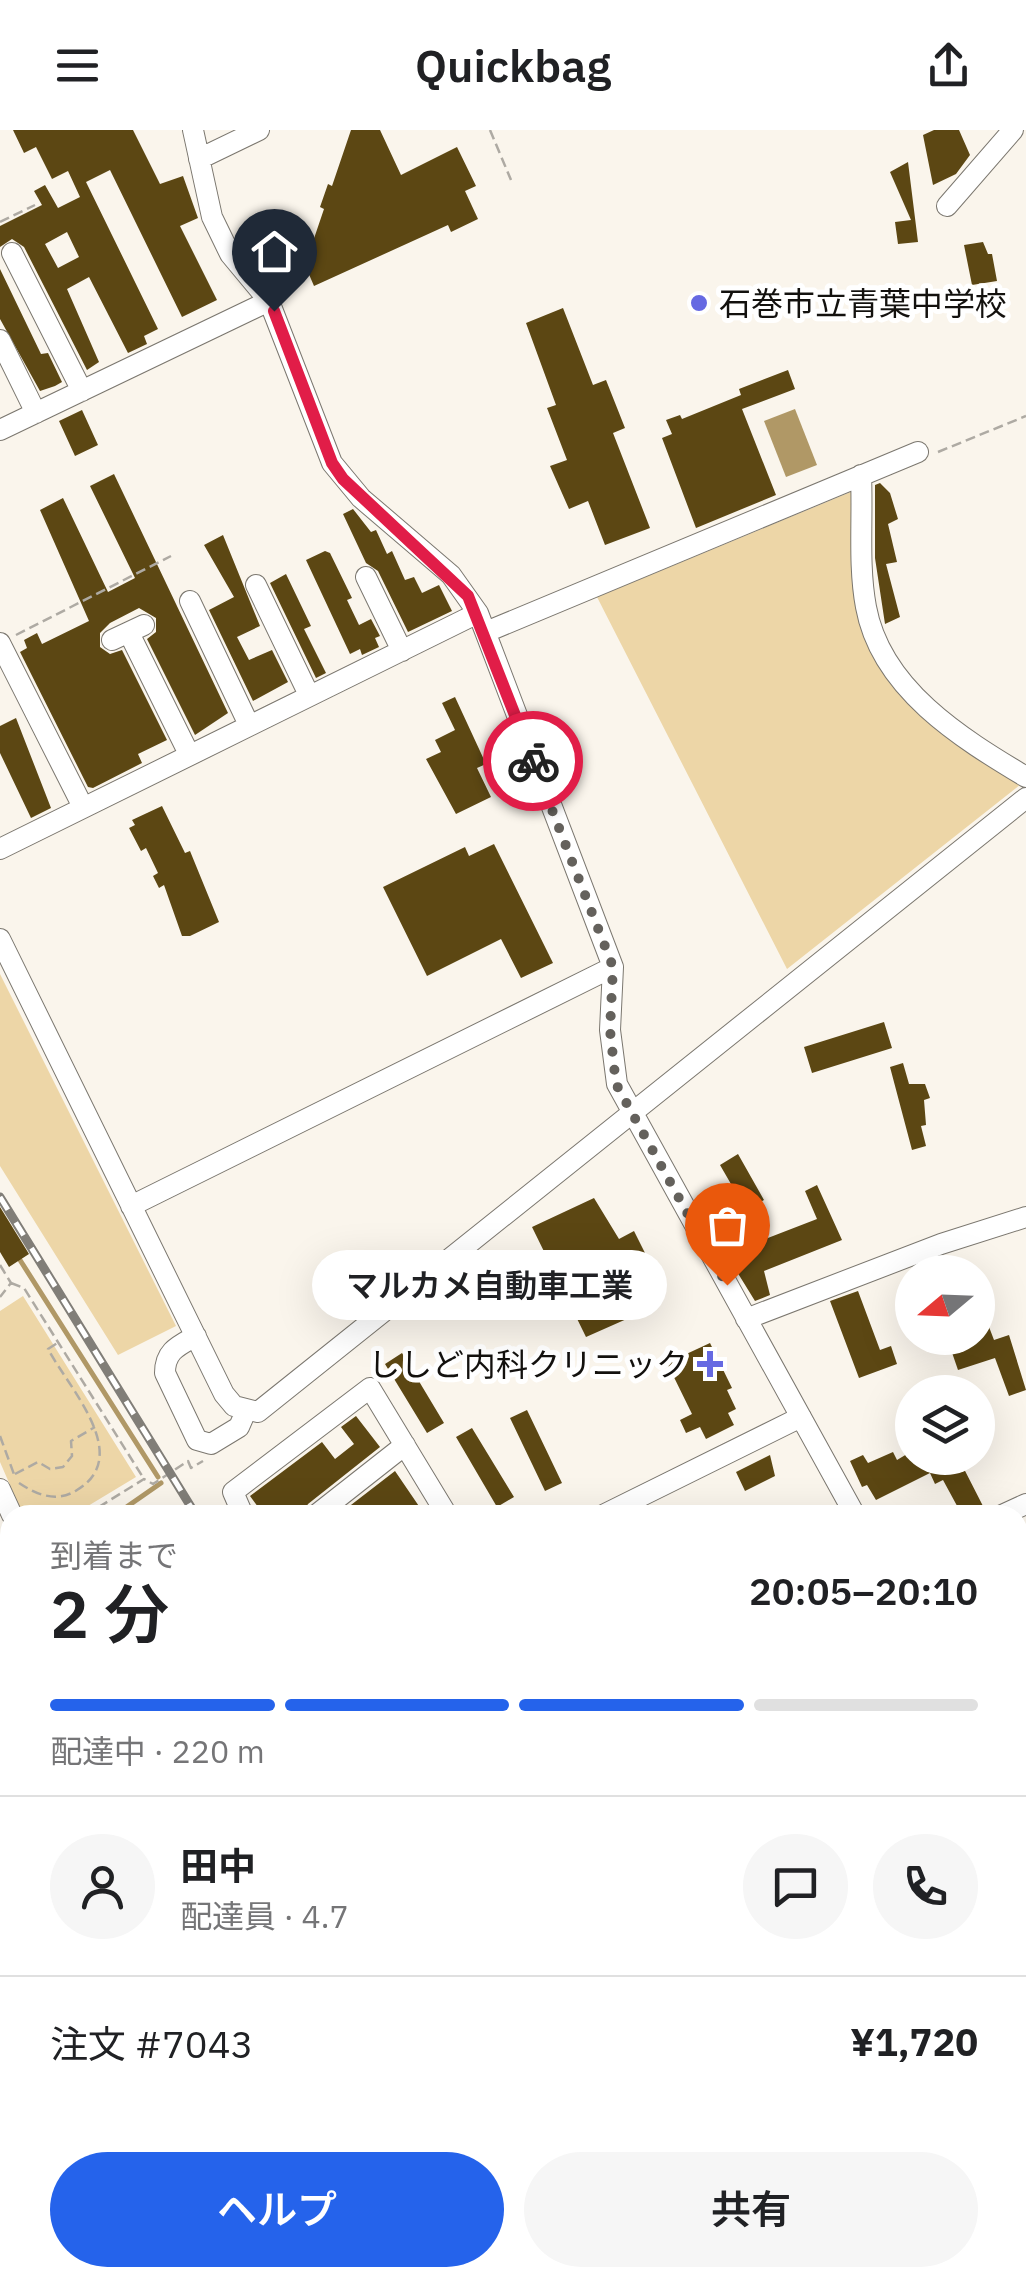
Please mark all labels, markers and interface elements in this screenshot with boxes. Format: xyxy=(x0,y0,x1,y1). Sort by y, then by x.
text: Quickbag xyxy=(415,36,611,94)
icon: menu xyxy=(50,38,105,93)
icon: share xyxy=(921,38,976,93)
pin xyxy=(232,209,317,312)
icon: home xyxy=(247,224,302,279)
place label: 石巻市立青葉中学校 xyxy=(719,282,1007,324)
marker: 石巻市立青葉中学校 xyxy=(688,292,710,314)
courier xyxy=(483,711,583,811)
icon: bike xyxy=(506,734,561,789)
pin xyxy=(685,1183,770,1286)
icon: bag xyxy=(700,1198,755,1253)
callout: マルカメ自動車工業 xyxy=(312,1250,667,1320)
north arrow xyxy=(895,1255,995,1355)
map controls xyxy=(895,1255,995,1475)
text: マルカメ自動車工業 xyxy=(346,1264,633,1306)
place label: ししど内科クリニック xyxy=(368,1343,688,1385)
marker: ししど内科クリニック xyxy=(697,1351,723,1377)
button: layers xyxy=(895,1375,995,1475)
text: 到着まで xyxy=(50,1534,178,1576)
text: 20:05–20:10 xyxy=(749,1566,978,1615)
text: 2 分 xyxy=(50,1571,169,1656)
text: 配達中 · 220 m xyxy=(50,1730,265,1772)
button: person xyxy=(50,1834,155,1939)
button: chat xyxy=(743,1834,848,1939)
button: phone xyxy=(873,1834,978,1939)
text: 田中 xyxy=(180,1841,256,1890)
text: 配達員 · 4.7 xyxy=(180,1895,349,1937)
text: ¥1,720 xyxy=(850,2017,978,2066)
text: 注文 #7043 xyxy=(50,2019,253,2068)
button: ヘルプ xyxy=(50,2152,504,2267)
button: 共有 xyxy=(524,2152,978,2267)

